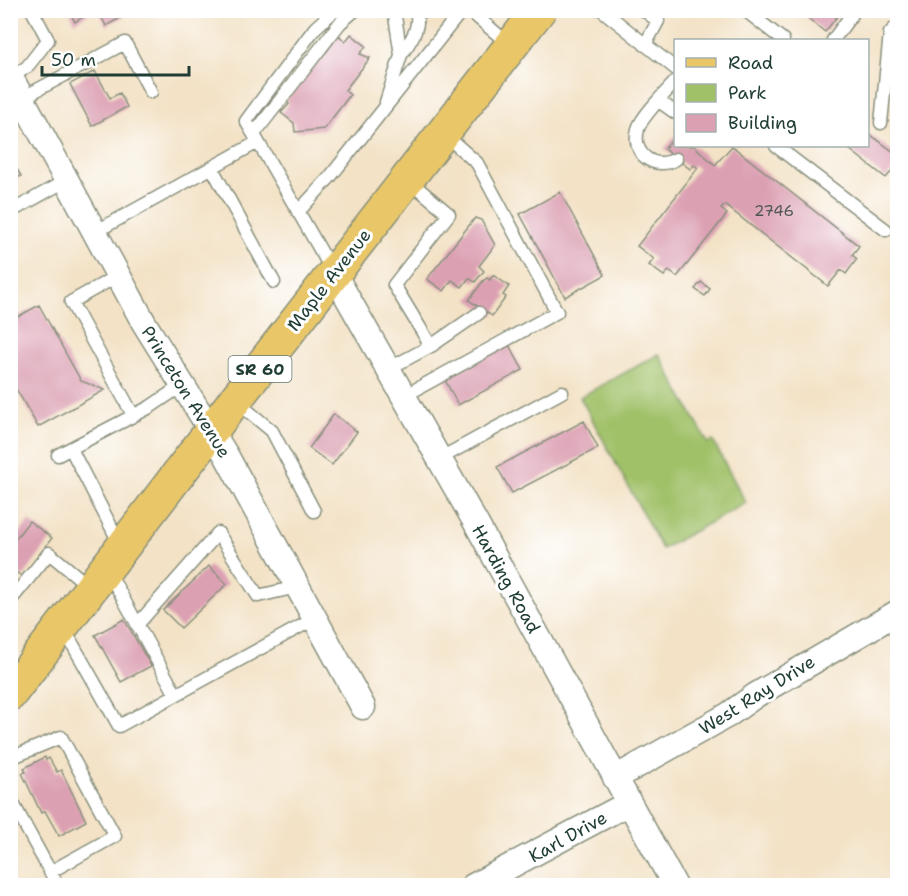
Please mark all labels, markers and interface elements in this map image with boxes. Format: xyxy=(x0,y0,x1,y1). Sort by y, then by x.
scale bar xyxy=(42,39,189,77)
legend xyxy=(674,39,869,147)
text: 50 m xyxy=(51,48,96,72)
text: Road xyxy=(728,51,773,75)
text: Park xyxy=(728,81,767,105)
text: Building xyxy=(728,111,797,135)
house number: 2746 xyxy=(754,201,794,221)
street label: Maple Avenue xyxy=(282,224,376,336)
street label: Princeton Avenue xyxy=(136,321,236,463)
road number: SR 60 xyxy=(228,356,292,382)
street label: Harding Road xyxy=(466,520,546,638)
street label: West Ray Drive xyxy=(694,650,820,740)
street label: Karl Drive xyxy=(525,806,611,868)

